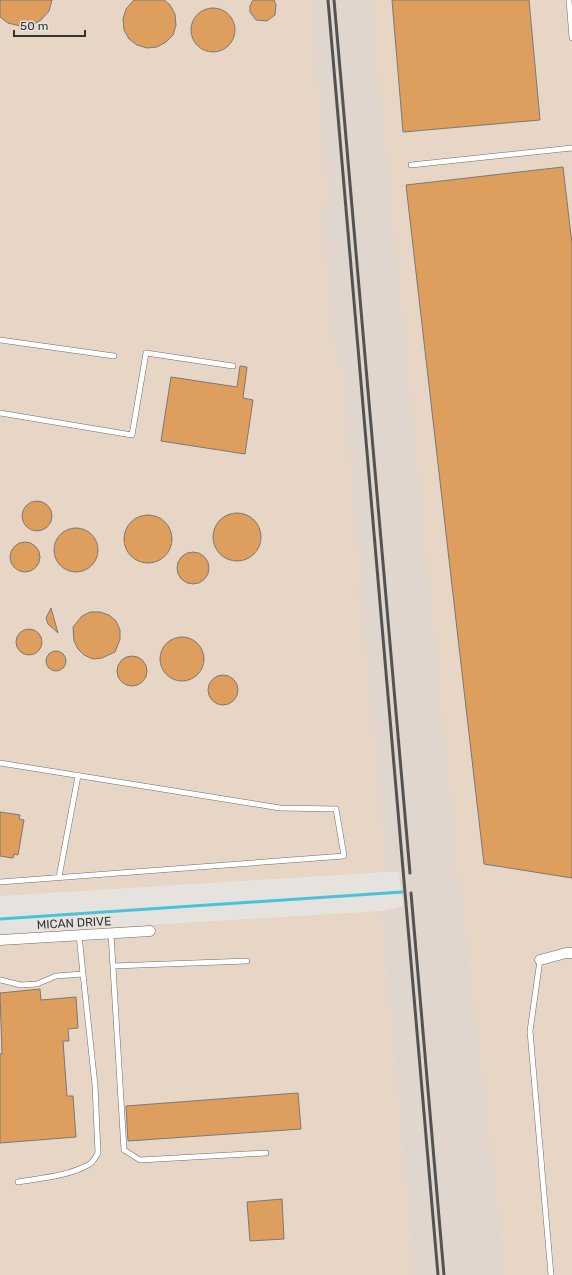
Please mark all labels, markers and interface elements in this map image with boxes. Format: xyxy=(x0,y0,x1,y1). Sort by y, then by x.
scale bar xyxy=(14,12,85,38)
text: 50 m xyxy=(20,19,48,33)
street label: MICAN DRIVE xyxy=(36,914,112,932)

